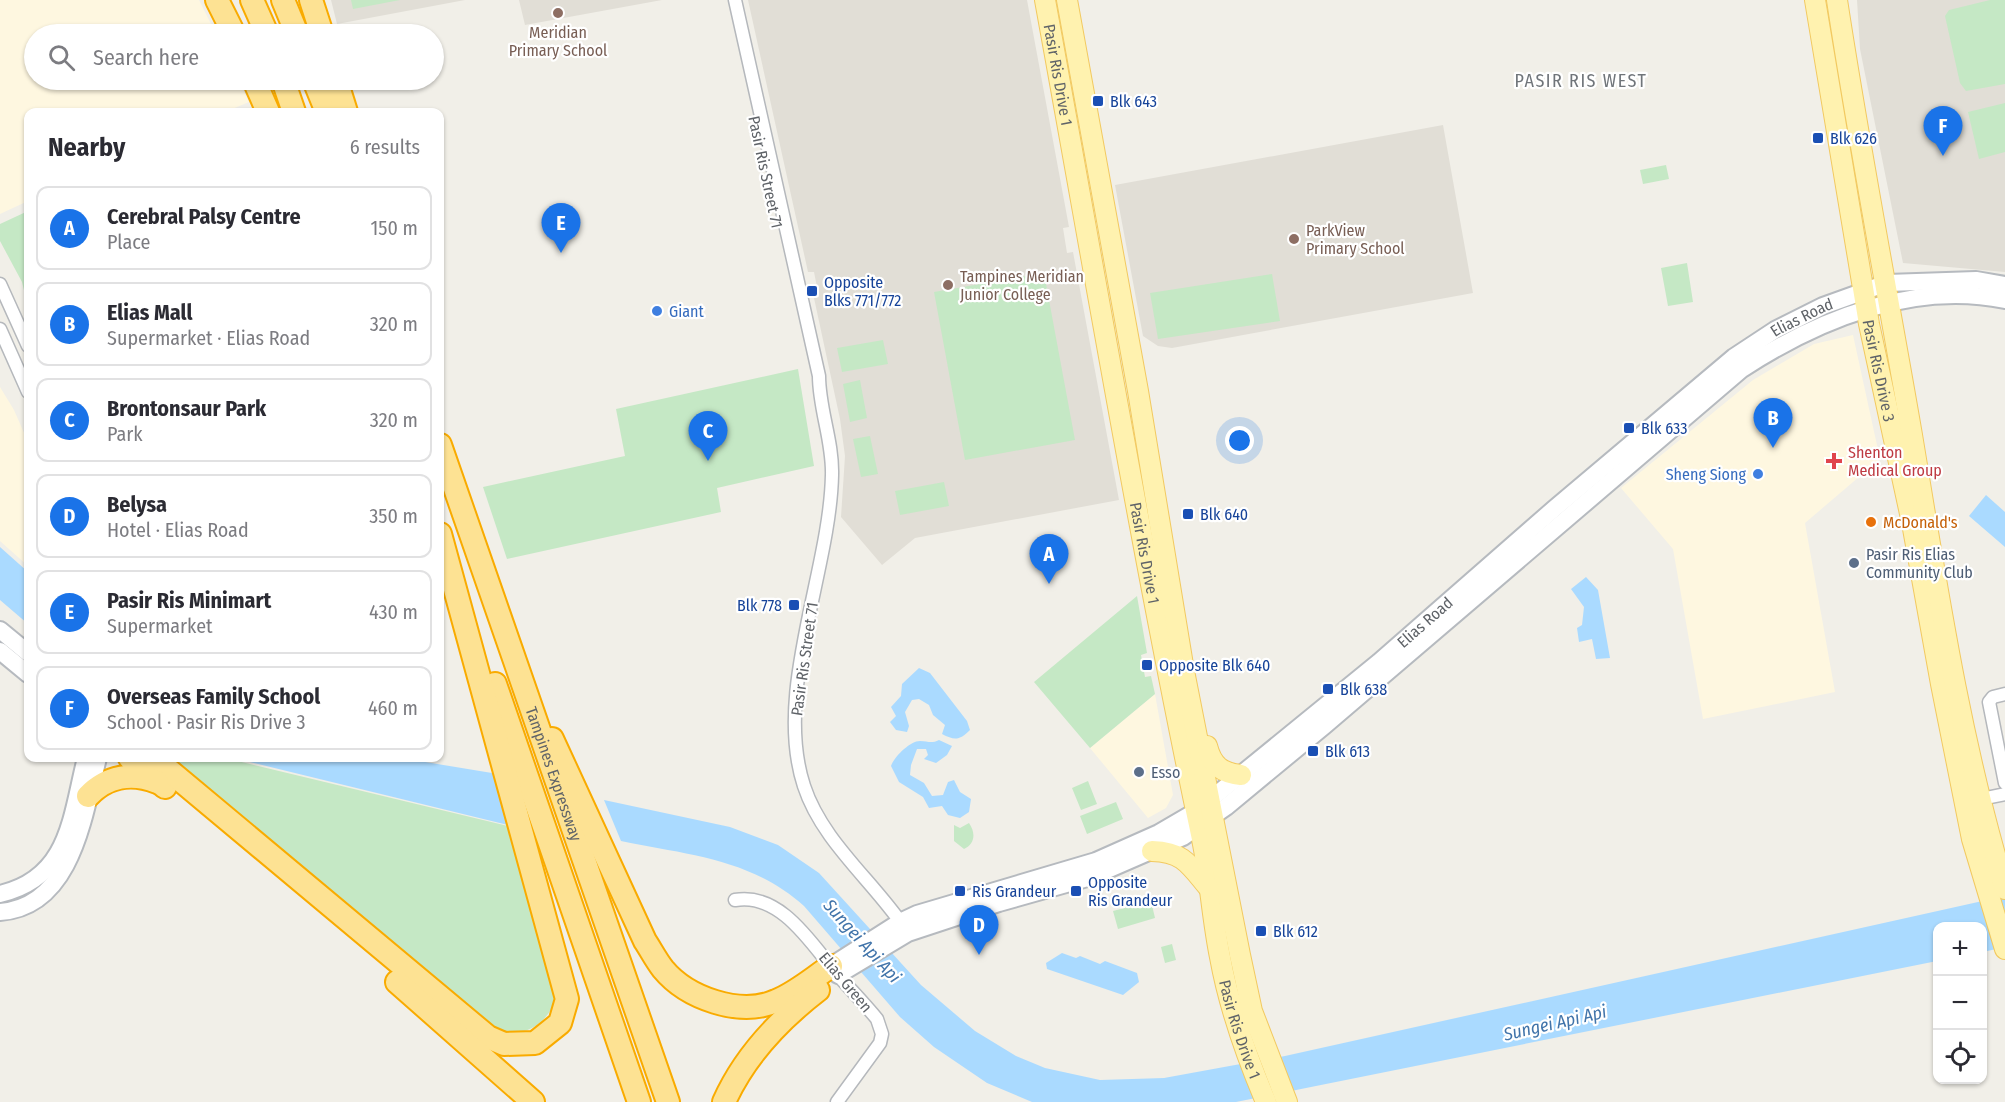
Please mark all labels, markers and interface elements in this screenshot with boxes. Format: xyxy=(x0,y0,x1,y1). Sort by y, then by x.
marker: Meridian Primary School xyxy=(551,6,565,20)
place label: Meridian Primary School xyxy=(509,23,607,60)
street label: Pasir Ris Drive 1 xyxy=(1040,23,1076,127)
search box xyxy=(24,24,444,90)
icon: search xyxy=(45,41,78,74)
text: Search here xyxy=(93,44,199,71)
district label: PASIR RIS WEST xyxy=(1515,70,1647,92)
place label: Blk 643 xyxy=(1110,92,1157,111)
marker: Blk 643 xyxy=(1091,94,1105,108)
pin: F xyxy=(1924,106,1962,156)
street label: Pasir Ris Street 71 xyxy=(744,114,787,230)
place label: Blk 626 xyxy=(1830,129,1877,148)
marker: Blk 626 xyxy=(1811,131,1825,145)
text: Nearby xyxy=(48,132,125,163)
text: 6 results xyxy=(350,135,420,159)
text: Cerebral Palsy Centre xyxy=(107,203,301,230)
pin: E xyxy=(542,204,580,253)
text: A xyxy=(64,216,75,240)
text: 150 m xyxy=(371,216,418,240)
place label: ParkView Primary School xyxy=(1306,221,1405,258)
text: Place xyxy=(107,230,150,254)
marker: ParkView Primary School xyxy=(1287,232,1301,246)
place label: Tampines Meridian Junior College xyxy=(960,267,1084,304)
place label: Opposite Blks 771/772 xyxy=(824,273,901,310)
marker: Tampines Meridian Junior College xyxy=(941,278,955,292)
marker: Opposite Blks 771/772 xyxy=(805,284,819,298)
street label: Elias Road xyxy=(1767,294,1835,341)
text: Elias Mall xyxy=(107,299,193,326)
place label: Giant xyxy=(669,302,704,321)
marker: Giant xyxy=(650,304,664,318)
text: B xyxy=(64,312,75,336)
text: 320 m xyxy=(370,312,418,336)
street label: Pasir Ris Drive 3 xyxy=(1858,318,1899,423)
text: Supermarket · Elias Road xyxy=(107,326,310,350)
text: Brontonsaur Park xyxy=(107,395,266,422)
pin: B xyxy=(1754,398,1792,448)
text: C xyxy=(64,408,75,432)
text: 320 m xyxy=(370,408,418,432)
pin: C xyxy=(688,412,728,461)
place label: Blk 633 xyxy=(1641,419,1687,438)
marker: Blk 633 xyxy=(1622,421,1636,435)
text: Park xyxy=(107,422,143,446)
your location xyxy=(1225,426,1254,455)
place label: Shenton Medical Group xyxy=(1848,443,1942,480)
marker: Shenton Medical Group xyxy=(1825,452,1843,470)
place label: Sheng Siong xyxy=(1666,465,1746,484)
marker: Sheng Siong xyxy=(1751,467,1765,481)
text: Belysa xyxy=(107,491,167,518)
street label: Pasir Ris Drive 1 xyxy=(1126,501,1163,605)
text: D xyxy=(64,504,75,528)
text: 350 m xyxy=(369,504,418,528)
place label: Blk 640 xyxy=(1200,505,1248,524)
marker: Blk 640 xyxy=(1181,507,1195,521)
place label: McDonald's xyxy=(1883,513,1958,532)
marker: McDonald's xyxy=(1864,515,1878,529)
text: Hotel · Elias Road xyxy=(107,518,249,542)
pin: A xyxy=(1030,534,1068,584)
place label: Pasir Ris Elias Community Club xyxy=(1866,545,1973,582)
marker: Pasir Ris Elias Community Club xyxy=(1847,556,1861,570)
text: Pasir Ris Minimart xyxy=(107,587,271,614)
street label: Elias Road xyxy=(1393,593,1457,652)
place label: Blk 778 xyxy=(737,596,782,615)
marker: Blk 778 xyxy=(787,598,801,612)
text: E xyxy=(65,600,74,624)
text: 430 m xyxy=(369,600,418,624)
street label: Pasir Ris Street 71 xyxy=(787,601,822,717)
text: Supermarket xyxy=(107,614,213,638)
place label: Opposite Blk 640 xyxy=(1159,656,1270,675)
marker: Opposite Blk 640 xyxy=(1140,658,1154,672)
place label: Blk 638 xyxy=(1340,680,1387,699)
marker: Blk 638 xyxy=(1321,682,1335,696)
text: Overseas Family School xyxy=(107,683,320,710)
text: F xyxy=(65,696,74,720)
text: 460 m xyxy=(368,696,418,720)
street label: Tampines Expressway xyxy=(522,704,586,844)
text: School · Pasir Ris Drive 3 xyxy=(107,710,306,734)
place label: Blk 613 xyxy=(1325,742,1370,761)
marker: Blk 613 xyxy=(1306,744,1320,758)
place label: Esso xyxy=(1151,763,1180,782)
marker: Esso xyxy=(1132,765,1146,779)
place label: Opposite Ris Grandeur xyxy=(1088,873,1173,910)
place label: Ris Grandeur xyxy=(972,882,1057,901)
marker: Ris Grandeur xyxy=(953,884,967,898)
marker: Opposite Ris Grandeur xyxy=(1069,884,1083,898)
water label: Sungei Api Api xyxy=(818,894,906,988)
pin: D xyxy=(960,906,998,955)
place label: Blk 612 xyxy=(1273,922,1318,941)
map controls xyxy=(1933,922,1987,1084)
button: + xyxy=(1933,922,1987,976)
marker: Blk 612 xyxy=(1254,924,1268,938)
street label: Elias Green xyxy=(815,948,876,1016)
button: − xyxy=(1933,976,1987,1030)
street label: Pasir Ris Drive 1 xyxy=(1215,978,1264,1082)
water label: Sungei Api Api xyxy=(1500,1000,1609,1046)
button: locate xyxy=(1933,1030,1987,1084)

